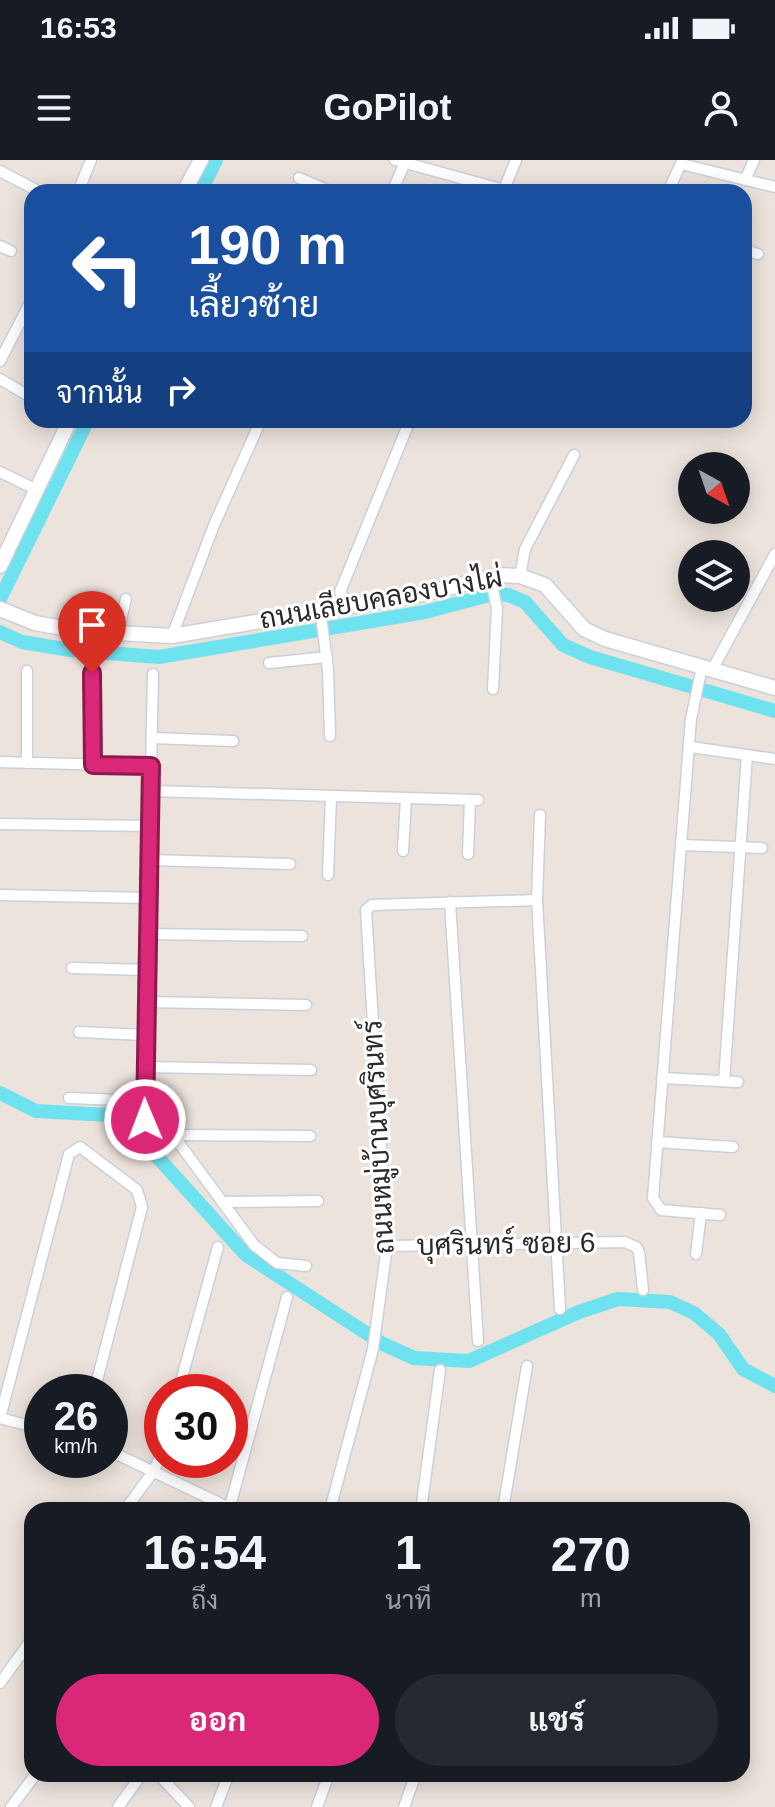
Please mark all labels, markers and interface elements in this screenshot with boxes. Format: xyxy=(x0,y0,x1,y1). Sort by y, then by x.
text: 16:53 xyxy=(40,11,117,44)
icon: menu xyxy=(32,86,76,130)
icon: person xyxy=(699,86,743,130)
text: GoPilot xyxy=(324,87,452,128)
text: 190 m xyxy=(188,213,347,276)
icon: left xyxy=(56,216,160,320)
text: เลี้ยวซ้าย xyxy=(188,284,319,325)
icon: right xyxy=(159,368,203,412)
text: จากนั้น xyxy=(56,376,143,409)
north arrow xyxy=(678,452,750,524)
map controls xyxy=(678,452,750,612)
button: layers xyxy=(678,540,750,612)
street label: ถนนเลียบคลองบางไผ่ xyxy=(257,557,505,635)
pin xyxy=(58,591,126,673)
icon: arrive xyxy=(70,603,114,647)
street label: ถนนหมู่บ้านบุศรินทร์ xyxy=(352,1019,404,1255)
position arrow xyxy=(103,1078,187,1162)
street label: บุศรินทร์ ซอย 6 xyxy=(416,1223,596,1265)
speed limit sign: 30 xyxy=(144,1374,248,1478)
text: 26 xyxy=(54,1394,98,1438)
text: km/h xyxy=(54,1435,98,1457)
text: 16:54 xyxy=(143,1526,266,1579)
text: 1 xyxy=(395,1526,422,1579)
text: 270 xyxy=(551,1528,631,1581)
text: m xyxy=(580,1583,602,1613)
text: ถึง xyxy=(191,1585,218,1615)
text: นาที xyxy=(385,1585,431,1615)
button: ออก xyxy=(56,1674,379,1766)
button: แชร์ xyxy=(395,1674,718,1766)

